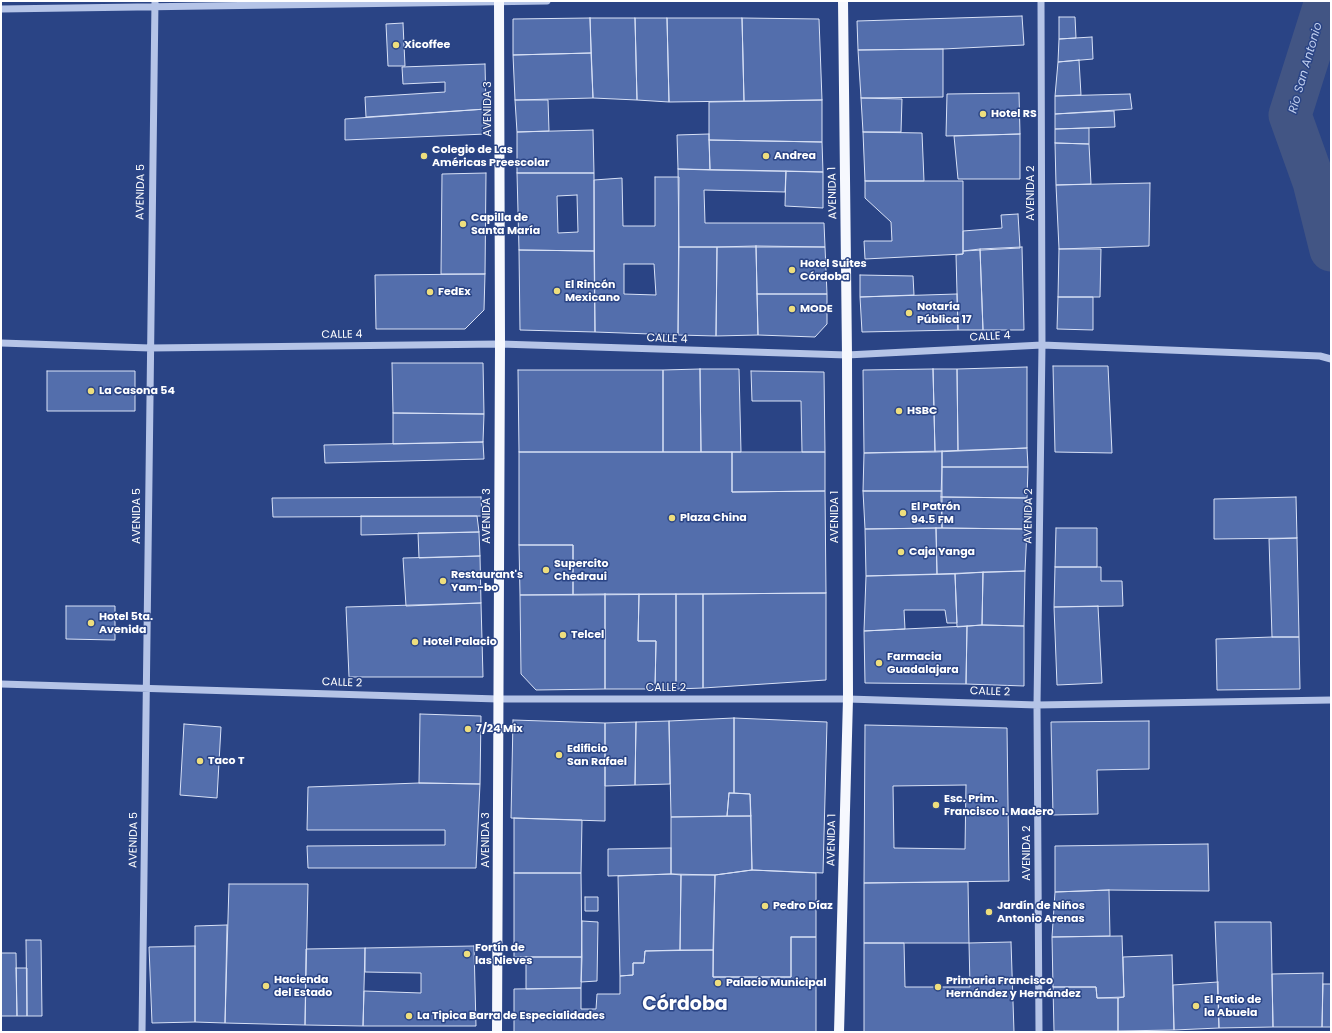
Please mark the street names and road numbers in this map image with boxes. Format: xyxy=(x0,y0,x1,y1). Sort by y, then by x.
street label: AVENIDA 3 xyxy=(481,81,495,137)
street label: AVENIDA 5 xyxy=(134,164,148,220)
street label: AVENIDA 2 xyxy=(1024,165,1038,221)
street label: AVENIDA 1 xyxy=(826,167,840,219)
street label: CALLE 4 xyxy=(321,328,363,342)
street label: CALLE 4 xyxy=(969,329,1011,345)
street label: CALLE 4 xyxy=(646,332,688,346)
street label: AVENIDA 5 xyxy=(130,488,144,544)
street label: AVENIDA 3 xyxy=(480,488,494,544)
street label: AVENIDA 2 xyxy=(1022,488,1036,544)
street label: AVENIDA 1 xyxy=(828,491,842,543)
street label: CALLE 2 xyxy=(322,676,362,690)
street label: CALLE 2 xyxy=(646,681,686,695)
street label: CALLE 2 xyxy=(970,685,1010,699)
street label: AVENIDA 5 xyxy=(127,812,141,868)
street label: AVENIDA 3 xyxy=(479,812,493,868)
street label: AVENIDA 1 xyxy=(825,814,839,866)
street label: AVENIDA 2 xyxy=(1020,825,1034,881)

